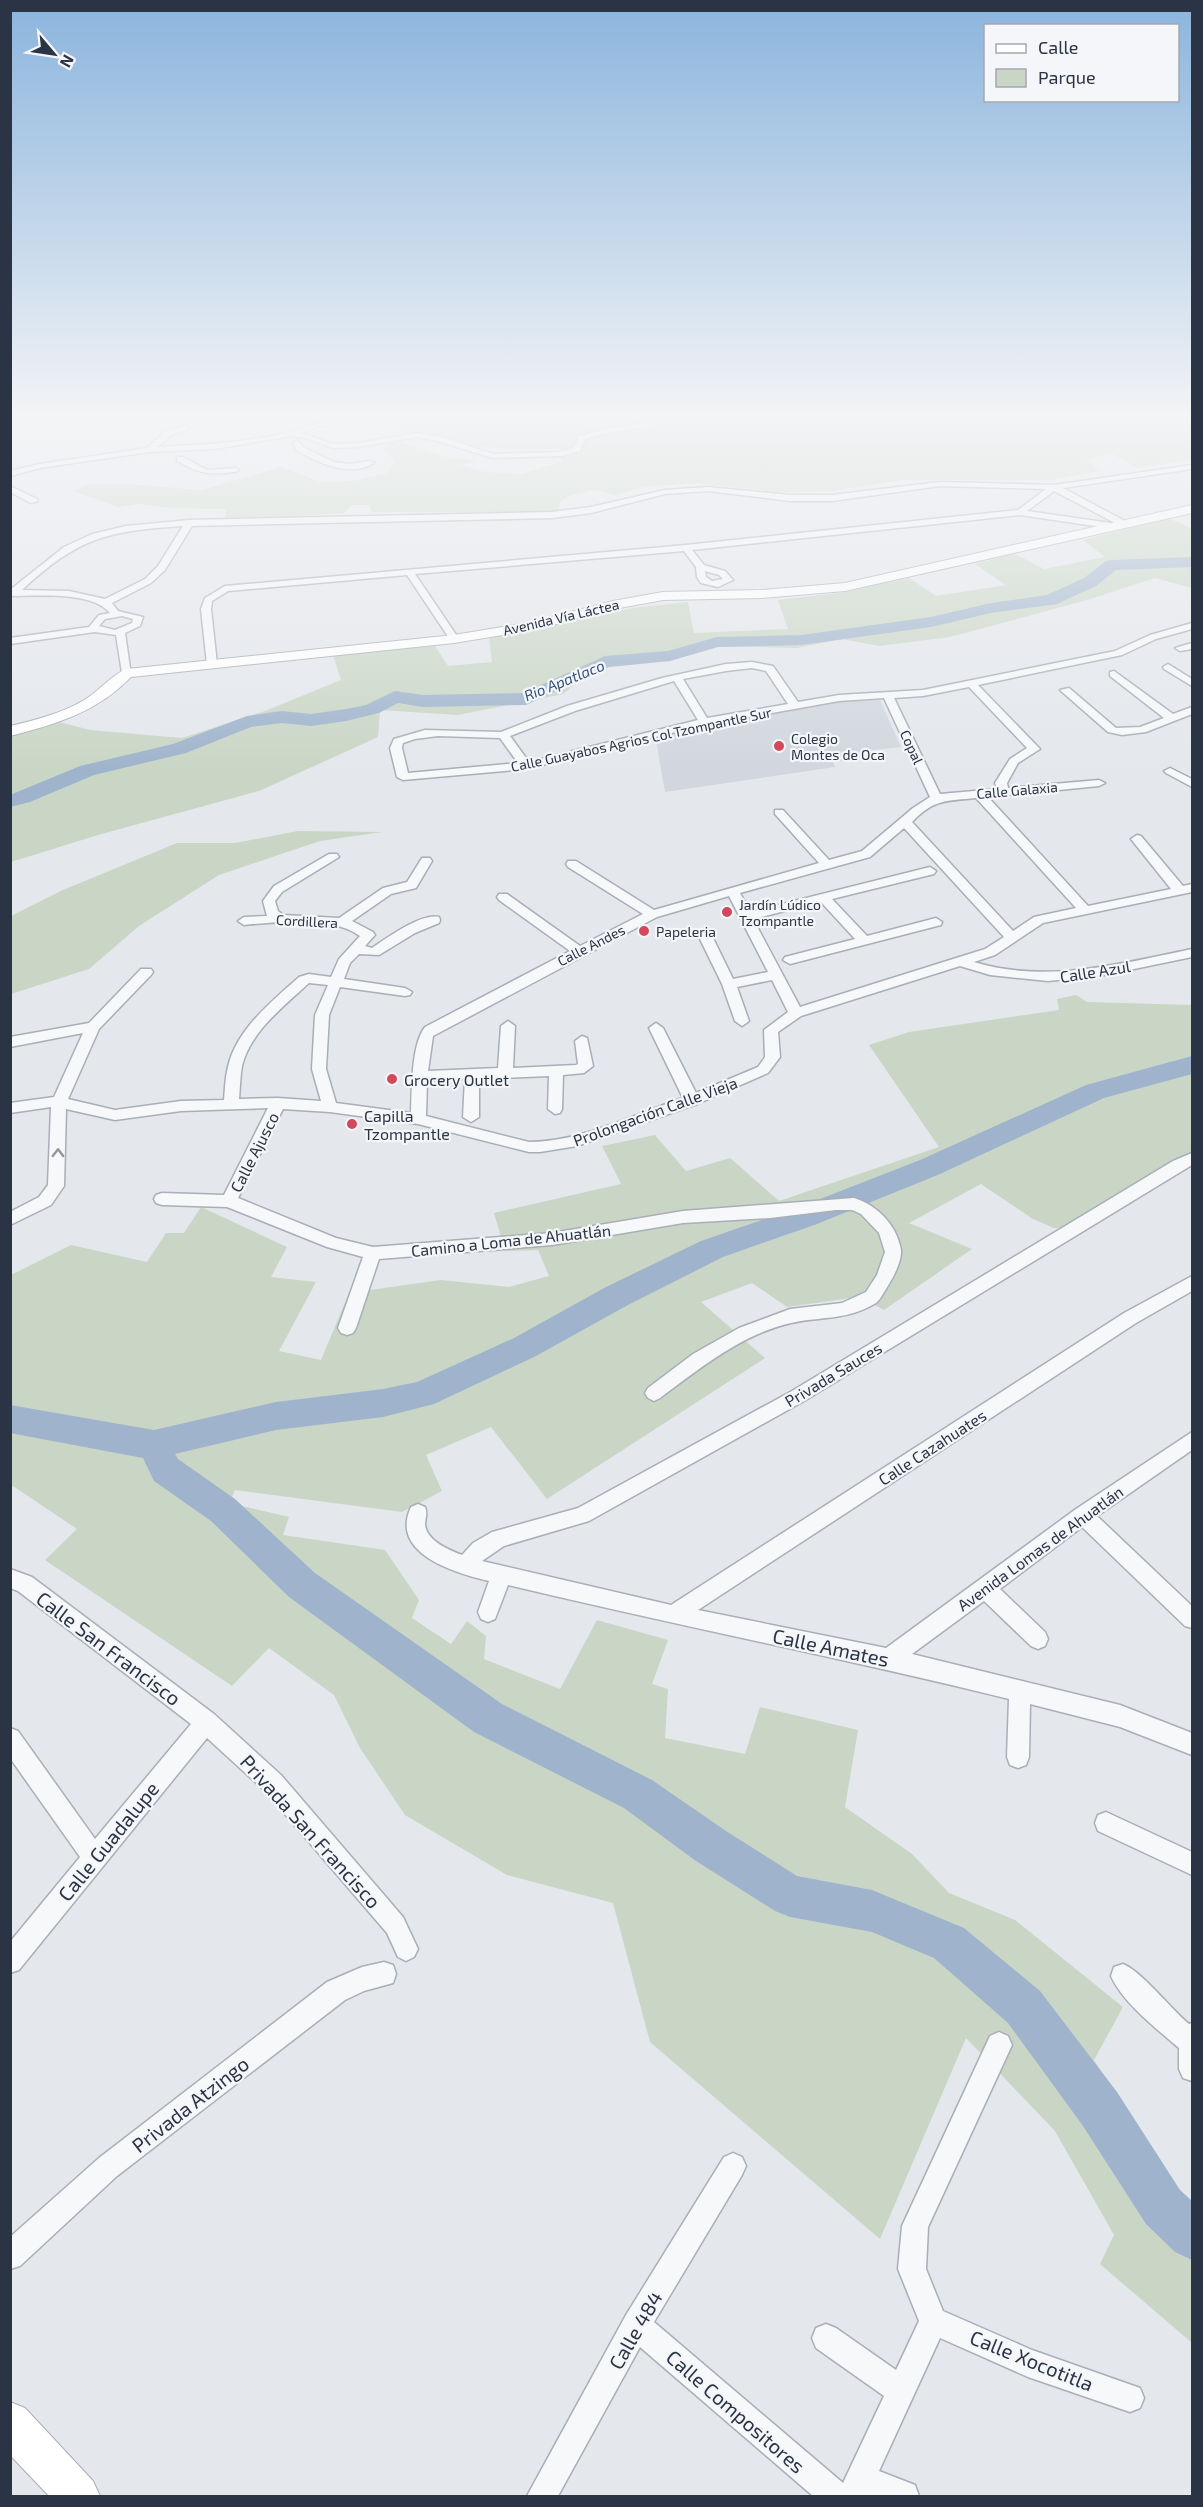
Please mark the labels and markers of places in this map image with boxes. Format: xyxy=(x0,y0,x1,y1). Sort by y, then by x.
place label: Colegio Montes de Oca xyxy=(791,730,885,763)
marker: Colegio Montes de Oca xyxy=(772,739,786,753)
place label: Jardín Lúdico Tzompantle xyxy=(739,896,821,929)
marker: Jardín Lúdico Tzompantle xyxy=(720,905,734,919)
place label: Papeleria xyxy=(656,923,716,940)
marker: Papeleria xyxy=(637,924,651,938)
place label: Grocery Outlet xyxy=(404,1070,509,1089)
marker: Grocery Outlet xyxy=(385,1072,399,1086)
place label: Capilla Tzompantle xyxy=(364,1106,450,1143)
marker: Capilla Tzompantle xyxy=(345,1117,359,1131)

